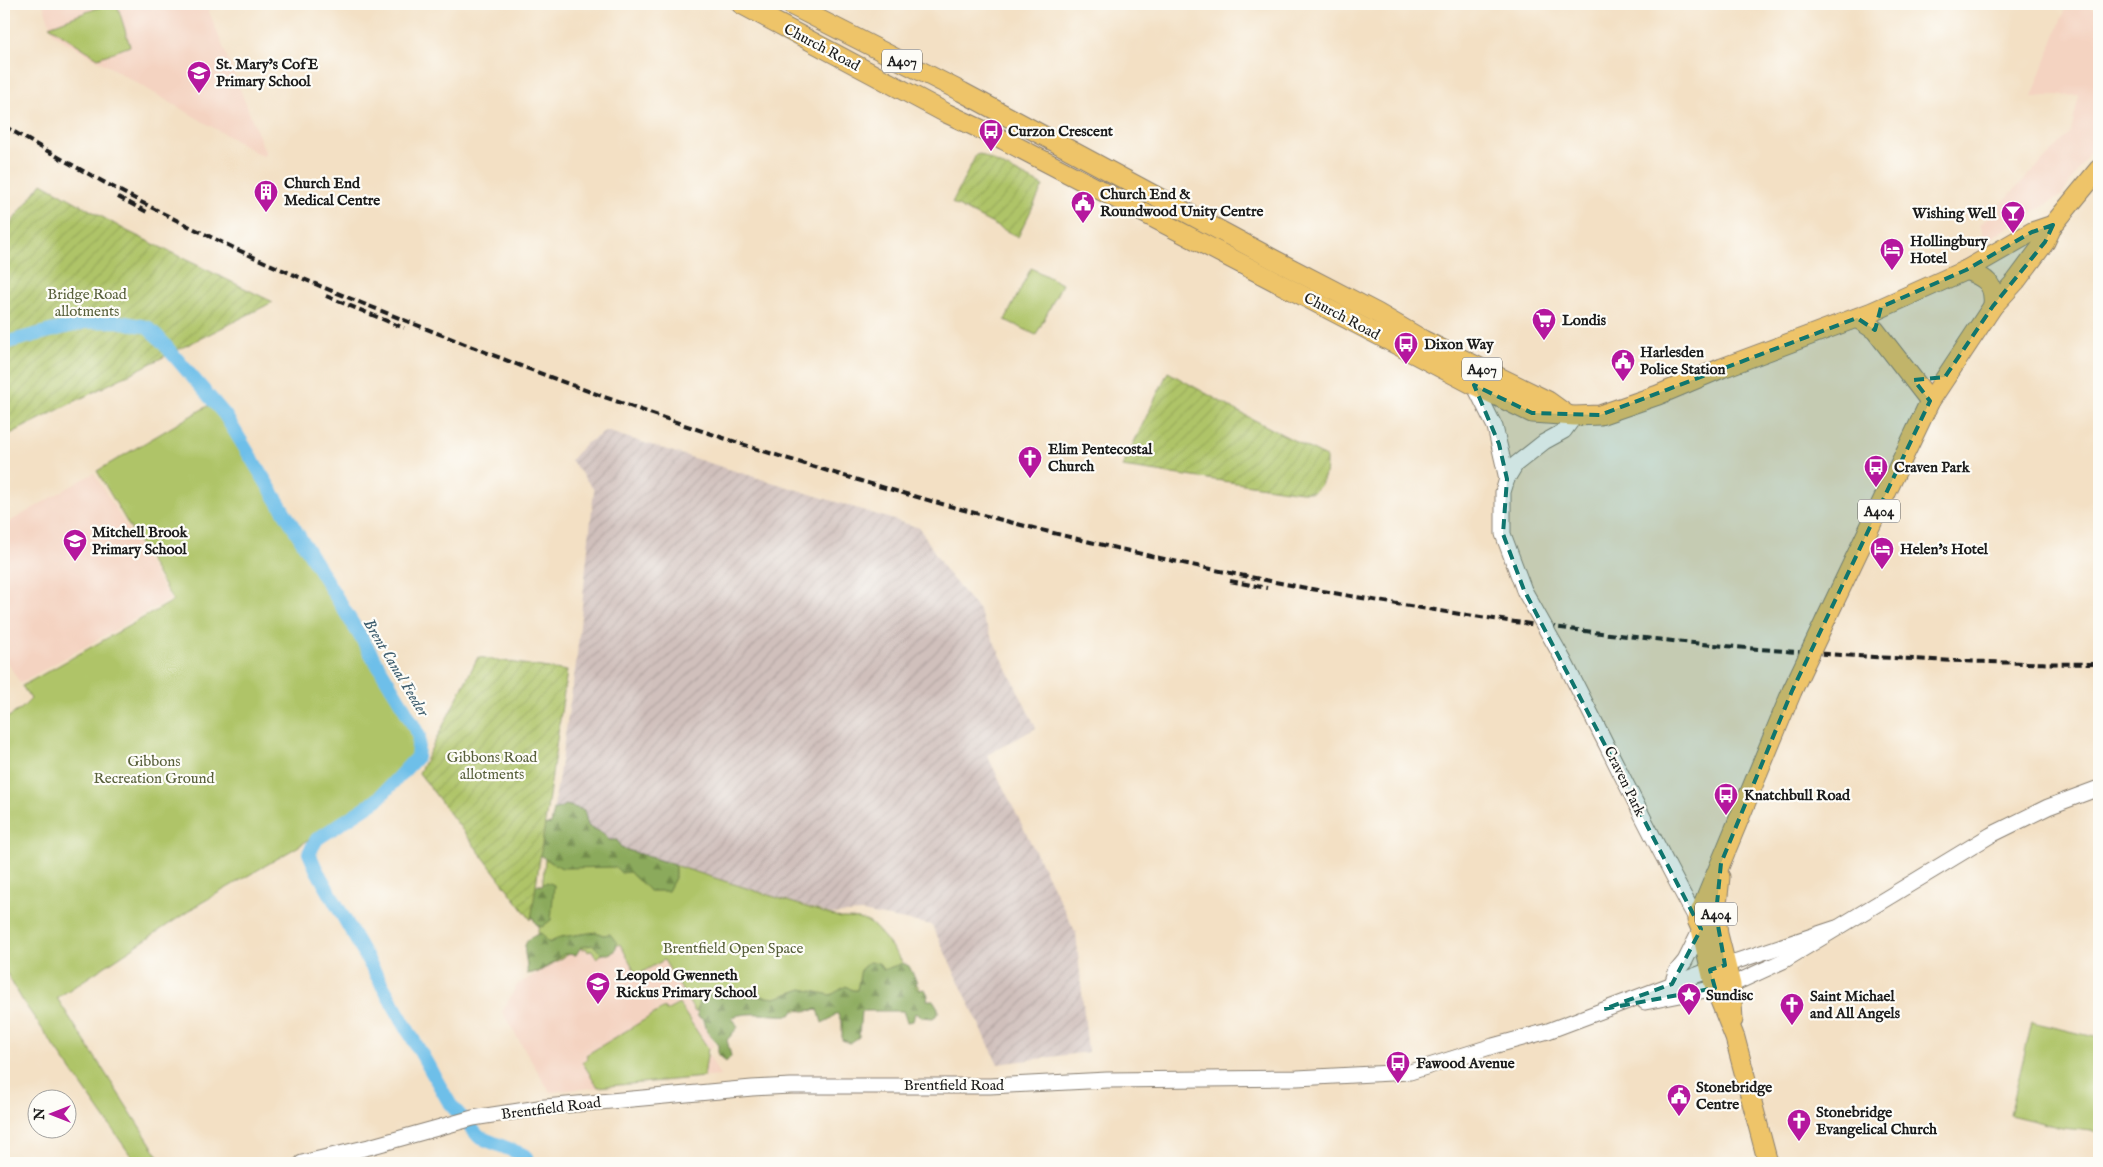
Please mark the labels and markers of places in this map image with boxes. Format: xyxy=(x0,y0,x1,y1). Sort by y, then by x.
place label: St. Mary's CofE Primary School xyxy=(216,55,319,91)
school or university icon: St. Mary's CofE Primary School xyxy=(186,60,212,94)
bus stop icon: Curzon Crescent xyxy=(978,118,1004,152)
place label: Curzon Crescent xyxy=(1008,122,1114,141)
place label: Church End Medical Centre xyxy=(284,174,380,210)
building icon: Church End Medical Centre xyxy=(253,179,279,213)
place label: Church End & Roundwood Unity Centre xyxy=(1100,185,1263,221)
public building icon: Church End & Roundwood Unity Centre xyxy=(1070,190,1096,224)
bar icon: Wishing Well xyxy=(2000,200,2026,234)
place label: Wishing Well xyxy=(1911,204,1997,223)
place label: Hollingbury Hotel xyxy=(1910,232,1988,268)
hotel icon: Hollingbury Hotel xyxy=(1879,237,1905,271)
supermarket icon: Londis xyxy=(1531,307,1557,341)
place label: Londis xyxy=(1562,311,1607,330)
bus stop icon: Dixon Way xyxy=(1393,331,1419,365)
place label: Dixon Way xyxy=(1424,335,1494,354)
place label: Harlesden Police Station xyxy=(1640,343,1726,379)
public building icon: Harlesden Police Station xyxy=(1610,348,1636,382)
place label: Elim Pentecostal Church xyxy=(1048,440,1153,476)
church icon: Elim Pentecostal Church xyxy=(1017,445,1043,479)
bus stop icon: Craven Park xyxy=(1863,454,1889,488)
place label: Craven Park xyxy=(1894,458,1971,477)
place label: Mitchell Brook Primary School xyxy=(92,523,189,559)
school or university icon: Mitchell Brook Primary School xyxy=(62,528,88,562)
hotel icon: Helen's Hotel xyxy=(1869,536,1895,570)
place label: Helen's Hotel xyxy=(1900,540,1989,559)
bus stop icon: Knatchbull Road xyxy=(1713,782,1739,816)
place label: Knatchbull Road xyxy=(1744,786,1851,805)
place label: Leopold Gwenneth Rickus Primary School xyxy=(616,966,758,1002)
school or university icon: Leopold Gwenneth Rickus Primary School xyxy=(585,971,611,1005)
place icon: Sundisc xyxy=(1676,982,1702,1016)
place label: Sundisc xyxy=(1706,986,1754,1005)
place label: Saint Michael and All Angels xyxy=(1810,987,1901,1023)
church icon: Saint Michael and All Angels xyxy=(1779,992,1805,1026)
bus stop icon: Fawood Avenue xyxy=(1385,1050,1411,1084)
place label: Fawood Avenue xyxy=(1416,1054,1515,1073)
place label: Stonebridge Centre xyxy=(1696,1078,1772,1114)
public building icon: Stonebridge Centre xyxy=(1666,1083,1692,1117)
place label: Stonebridge Evangelical Church xyxy=(1816,1103,1938,1139)
church icon: Stonebridge Evangelical Church xyxy=(1786,1108,1812,1142)

